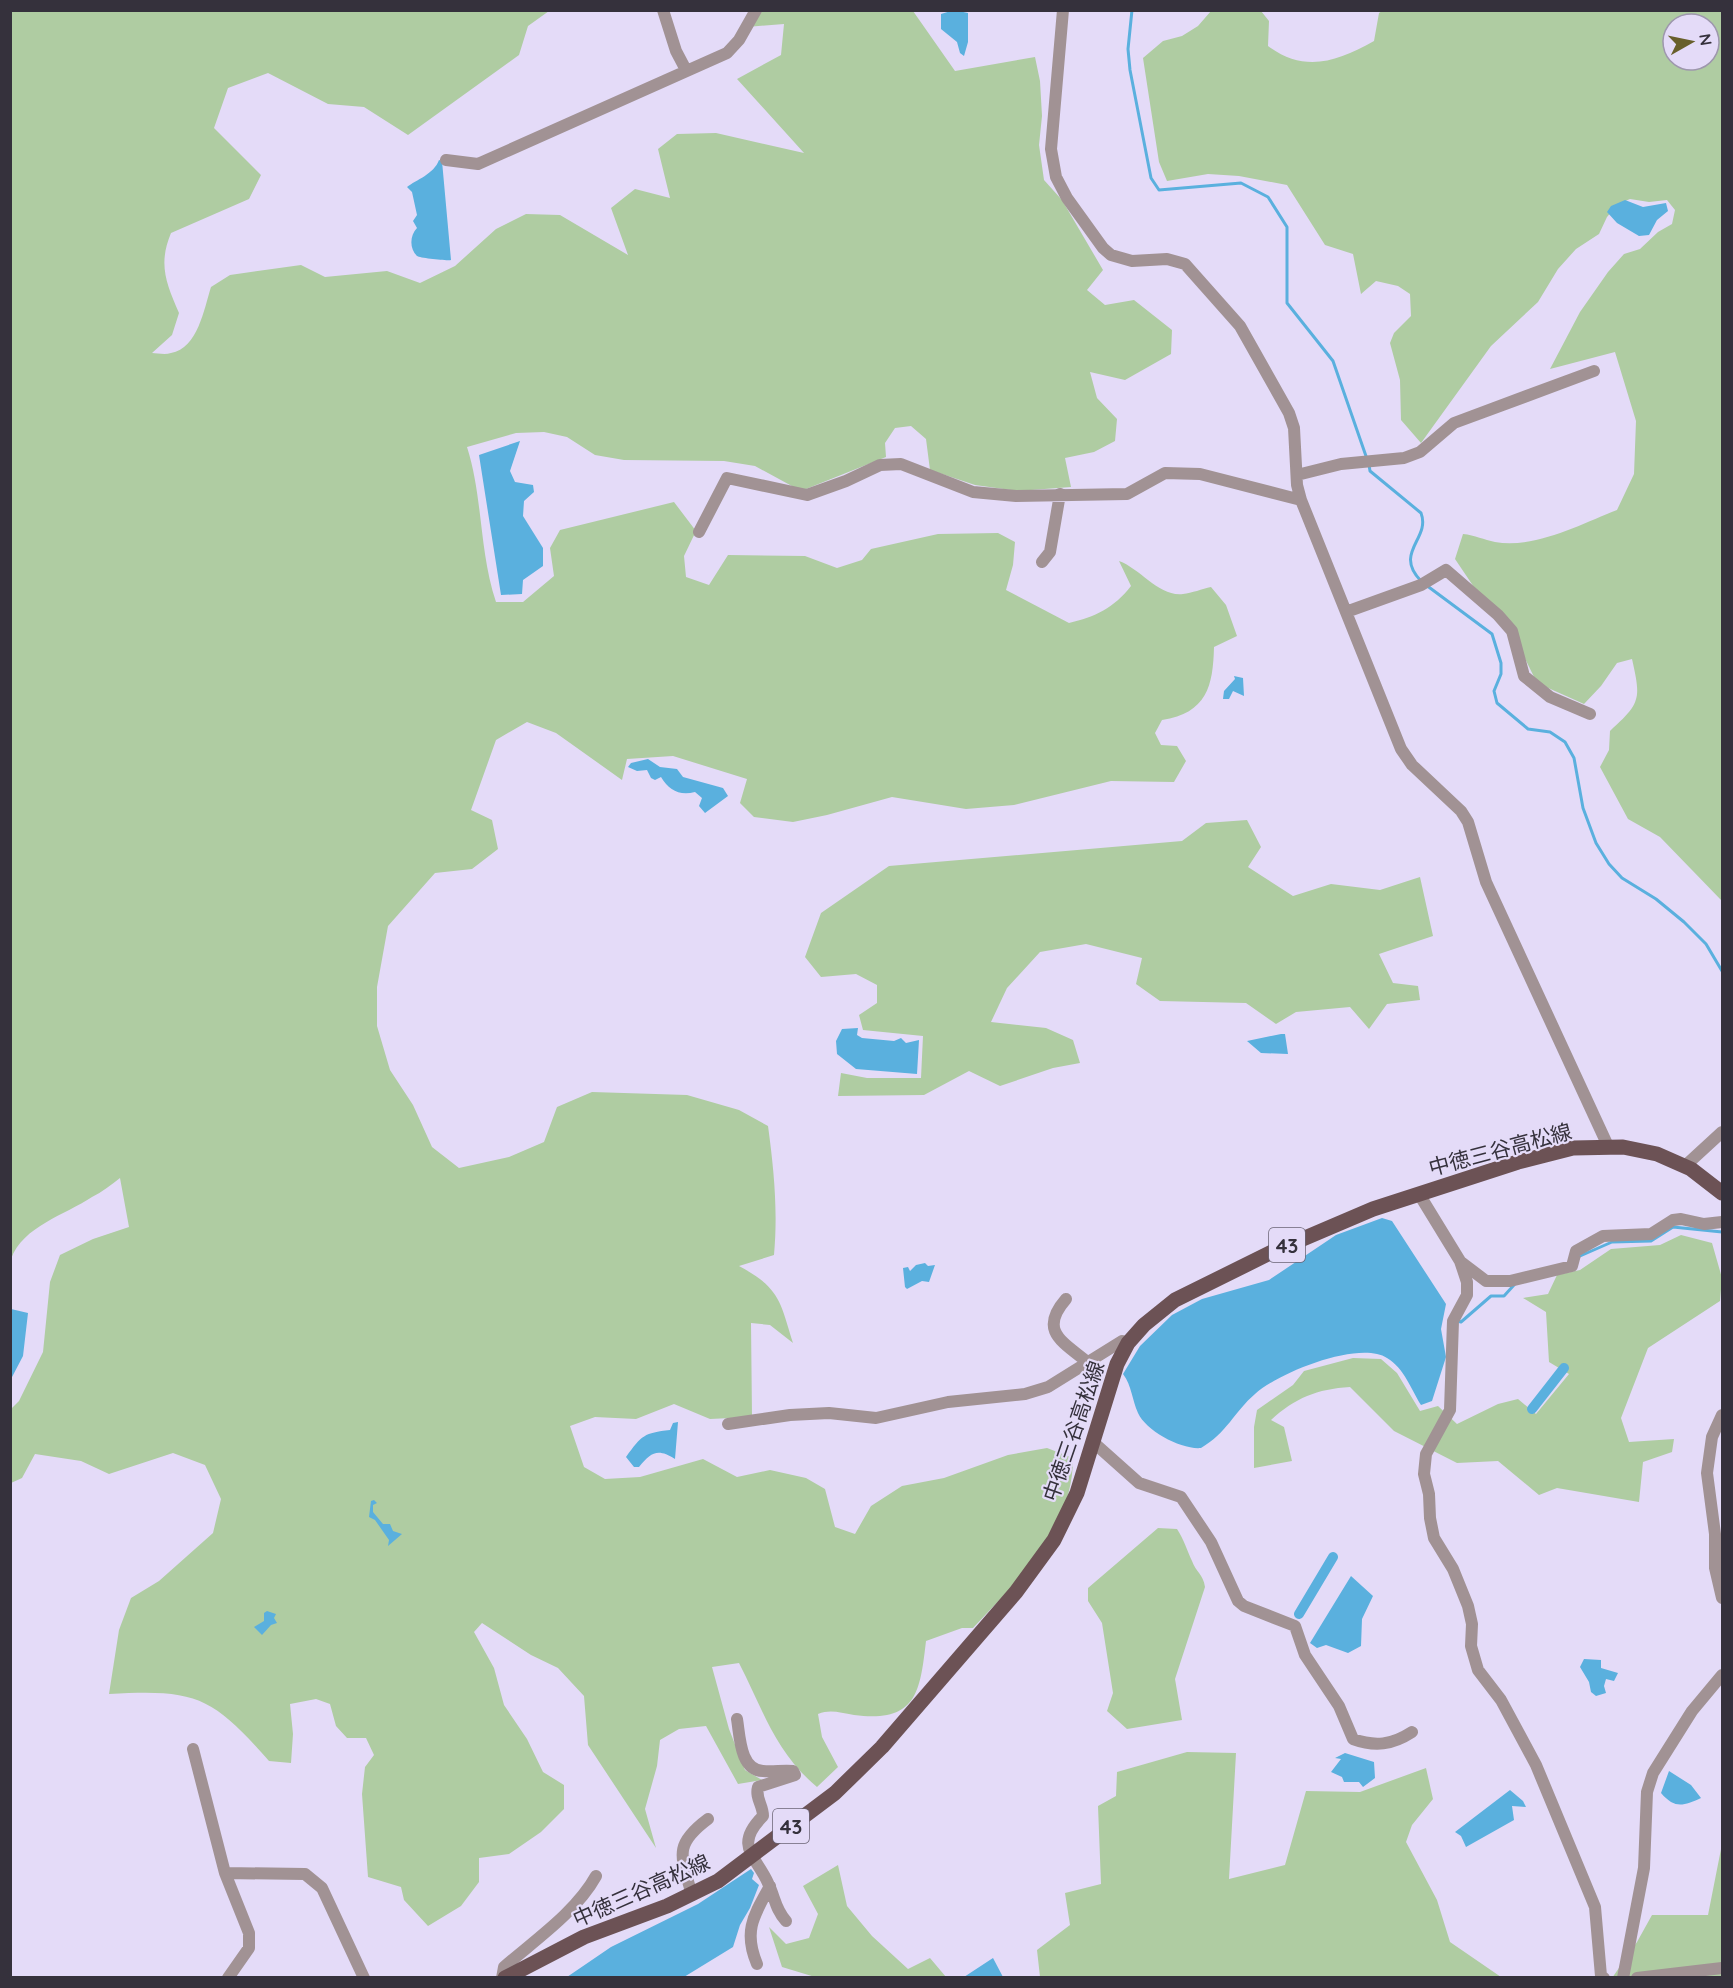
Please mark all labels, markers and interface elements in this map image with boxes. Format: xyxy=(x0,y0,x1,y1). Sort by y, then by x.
north arrow xyxy=(1661,12,1721,72)
text: N xyxy=(1695,32,1717,47)
street label: 中徳三谷高松線 xyxy=(1426,1117,1574,1181)
road number: 43 xyxy=(1269,1228,1305,1262)
street label: 中徳三谷高松線 xyxy=(1037,1357,1109,1505)
road number: 43 xyxy=(773,1809,809,1843)
street label: 中徳三谷高松線 xyxy=(569,1848,713,1932)

